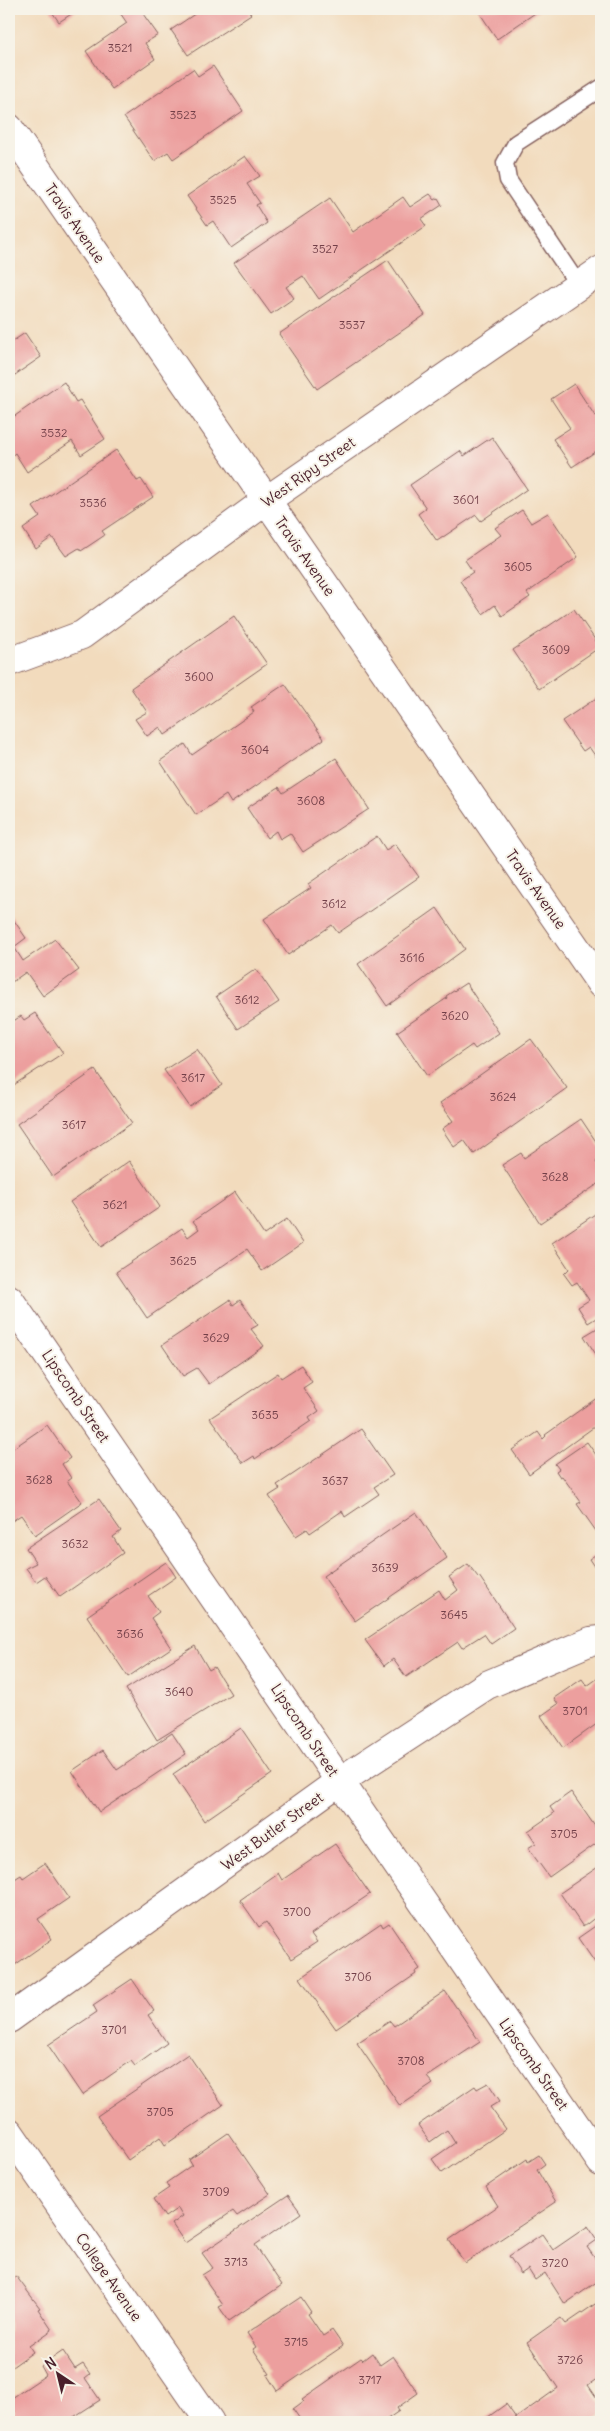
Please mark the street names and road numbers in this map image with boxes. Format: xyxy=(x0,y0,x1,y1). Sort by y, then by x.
street label: Travis Avenue xyxy=(41,180,109,266)
street label: West Ripy Street xyxy=(257,433,359,511)
street label: Travis Avenue xyxy=(271,513,339,599)
street label: Travis Avenue xyxy=(502,846,570,932)
street label: Lipscomb Street xyxy=(38,1346,114,1446)
street label: Lipscomb Street xyxy=(267,1680,343,1780)
street label: West Butler Street xyxy=(217,1788,327,1874)
street label: Lipscomb Street xyxy=(495,2014,573,2114)
street label: College Avenue xyxy=(72,2229,146,2325)

